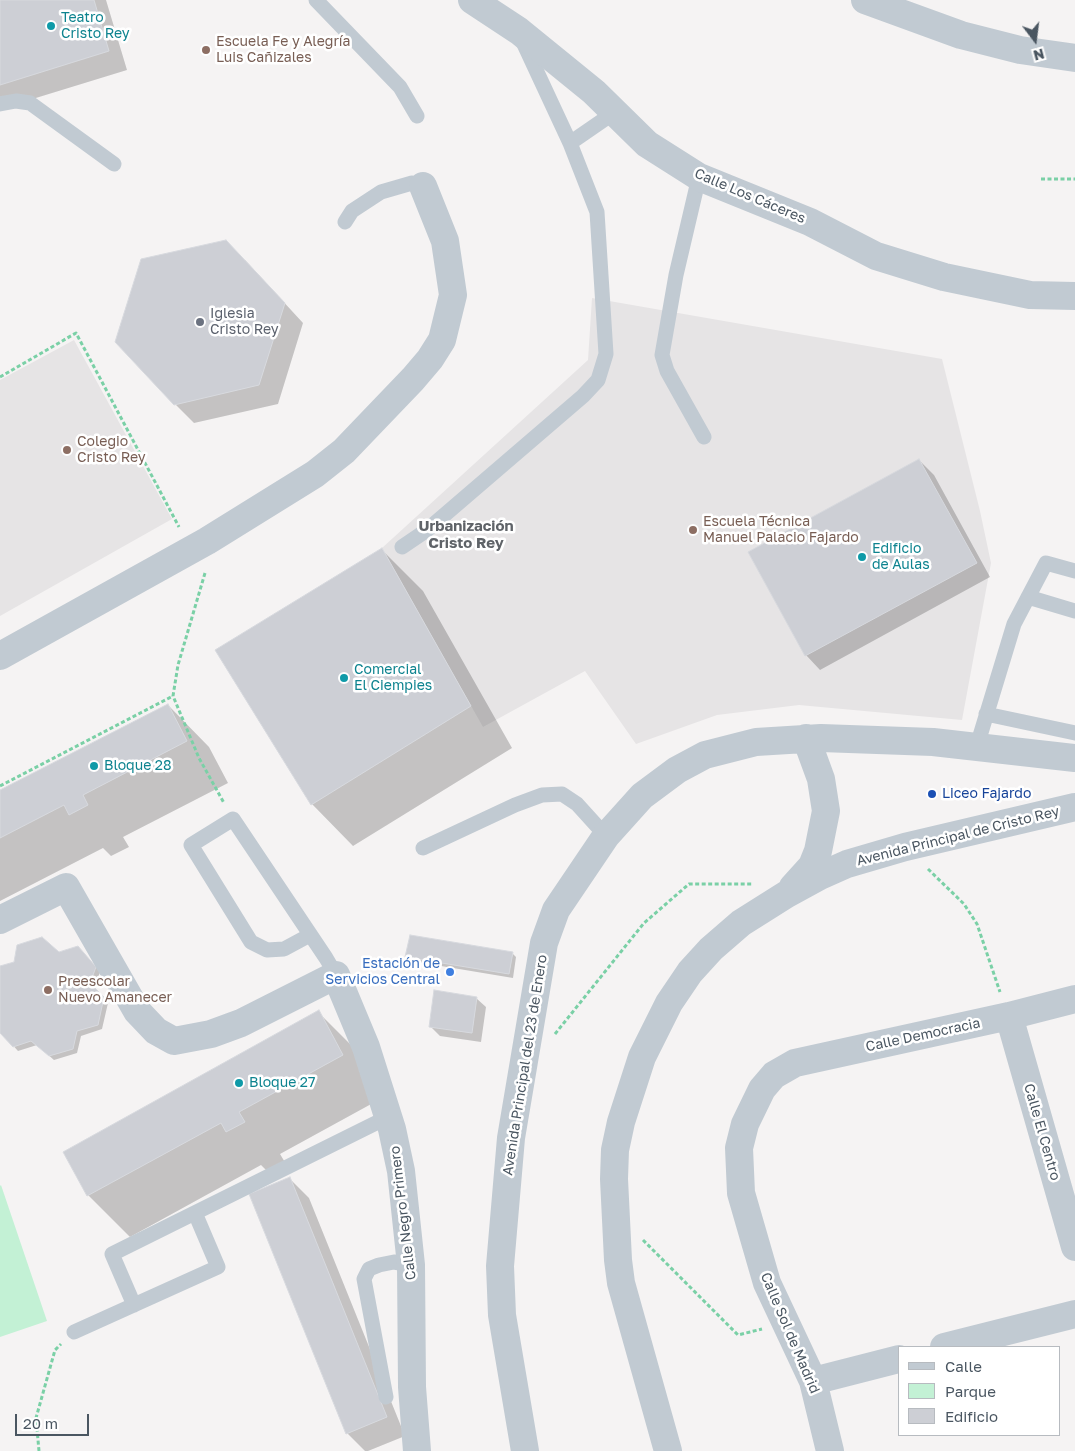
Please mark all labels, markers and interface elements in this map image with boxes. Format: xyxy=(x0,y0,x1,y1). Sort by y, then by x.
place label: Teatro Cristo Rey xyxy=(61,10,130,42)
north arrow xyxy=(1010,15,1060,65)
marker: Teatro Cristo Rey xyxy=(45,20,57,32)
place label: Escuela Fe y Alegría Luis Cañizales xyxy=(216,34,351,66)
marker: Escuela Fe y Alegría Luis Cañizales xyxy=(200,44,212,56)
text: N xyxy=(1032,45,1046,65)
street label: Calle Los Cáceres xyxy=(692,165,808,227)
place label: Iglesia Cristo Rey xyxy=(210,306,279,338)
marker: Iglesia Cristo Rey xyxy=(194,316,206,328)
place label: Colegio Cristo Rey xyxy=(77,434,146,467)
marker: Colegio Cristo Rey xyxy=(61,444,73,456)
place label: Escuela Técnica Manuel Palacio Fajardo xyxy=(703,514,859,546)
district label: Urbanización Cristo Rey xyxy=(418,517,514,552)
marker: Escuela Técnica Manuel Palacio Fajardo xyxy=(687,524,699,536)
place label: Edificio de Aulas xyxy=(872,541,930,574)
marker: Edificio de Aulas xyxy=(856,551,868,563)
place label: Comercial El Ciempies xyxy=(354,662,432,694)
marker: Comercial El Ciempies xyxy=(338,672,350,684)
place label: Bloque 28 xyxy=(104,758,171,774)
marker: Bloque 28 xyxy=(88,760,100,772)
place label: Liceo Fajardo xyxy=(942,786,1031,802)
marker: Liceo Fajardo xyxy=(926,788,938,800)
street label: Avenida Principal de Cristo Rey xyxy=(855,803,1061,869)
street label: Avenida Principal del 23 de Enero xyxy=(499,953,551,1177)
place label: Estación de Servicios Central xyxy=(325,956,440,989)
marker: Estación de Servicios Central xyxy=(444,966,456,978)
place label: Preescolar Nuevo Amanecer xyxy=(58,974,172,1006)
marker: Preescolar Nuevo Amanecer xyxy=(42,984,54,996)
street label: Calle Democracia xyxy=(864,1015,982,1055)
place label: Bloque 27 xyxy=(249,1075,315,1091)
marker: Bloque 27 xyxy=(233,1077,245,1089)
street label: Calle El Centro xyxy=(1020,1082,1064,1182)
street label: Calle Negro Primero xyxy=(386,1145,420,1281)
street label: Calle Sol de Madrid xyxy=(757,1270,823,1396)
legend xyxy=(898,1346,1060,1436)
text: Calle xyxy=(945,1357,982,1375)
text: Parque xyxy=(945,1382,996,1400)
scale bar xyxy=(18,1404,91,1436)
text: Edificio xyxy=(945,1407,998,1425)
text: 20 m xyxy=(23,1414,58,1432)

